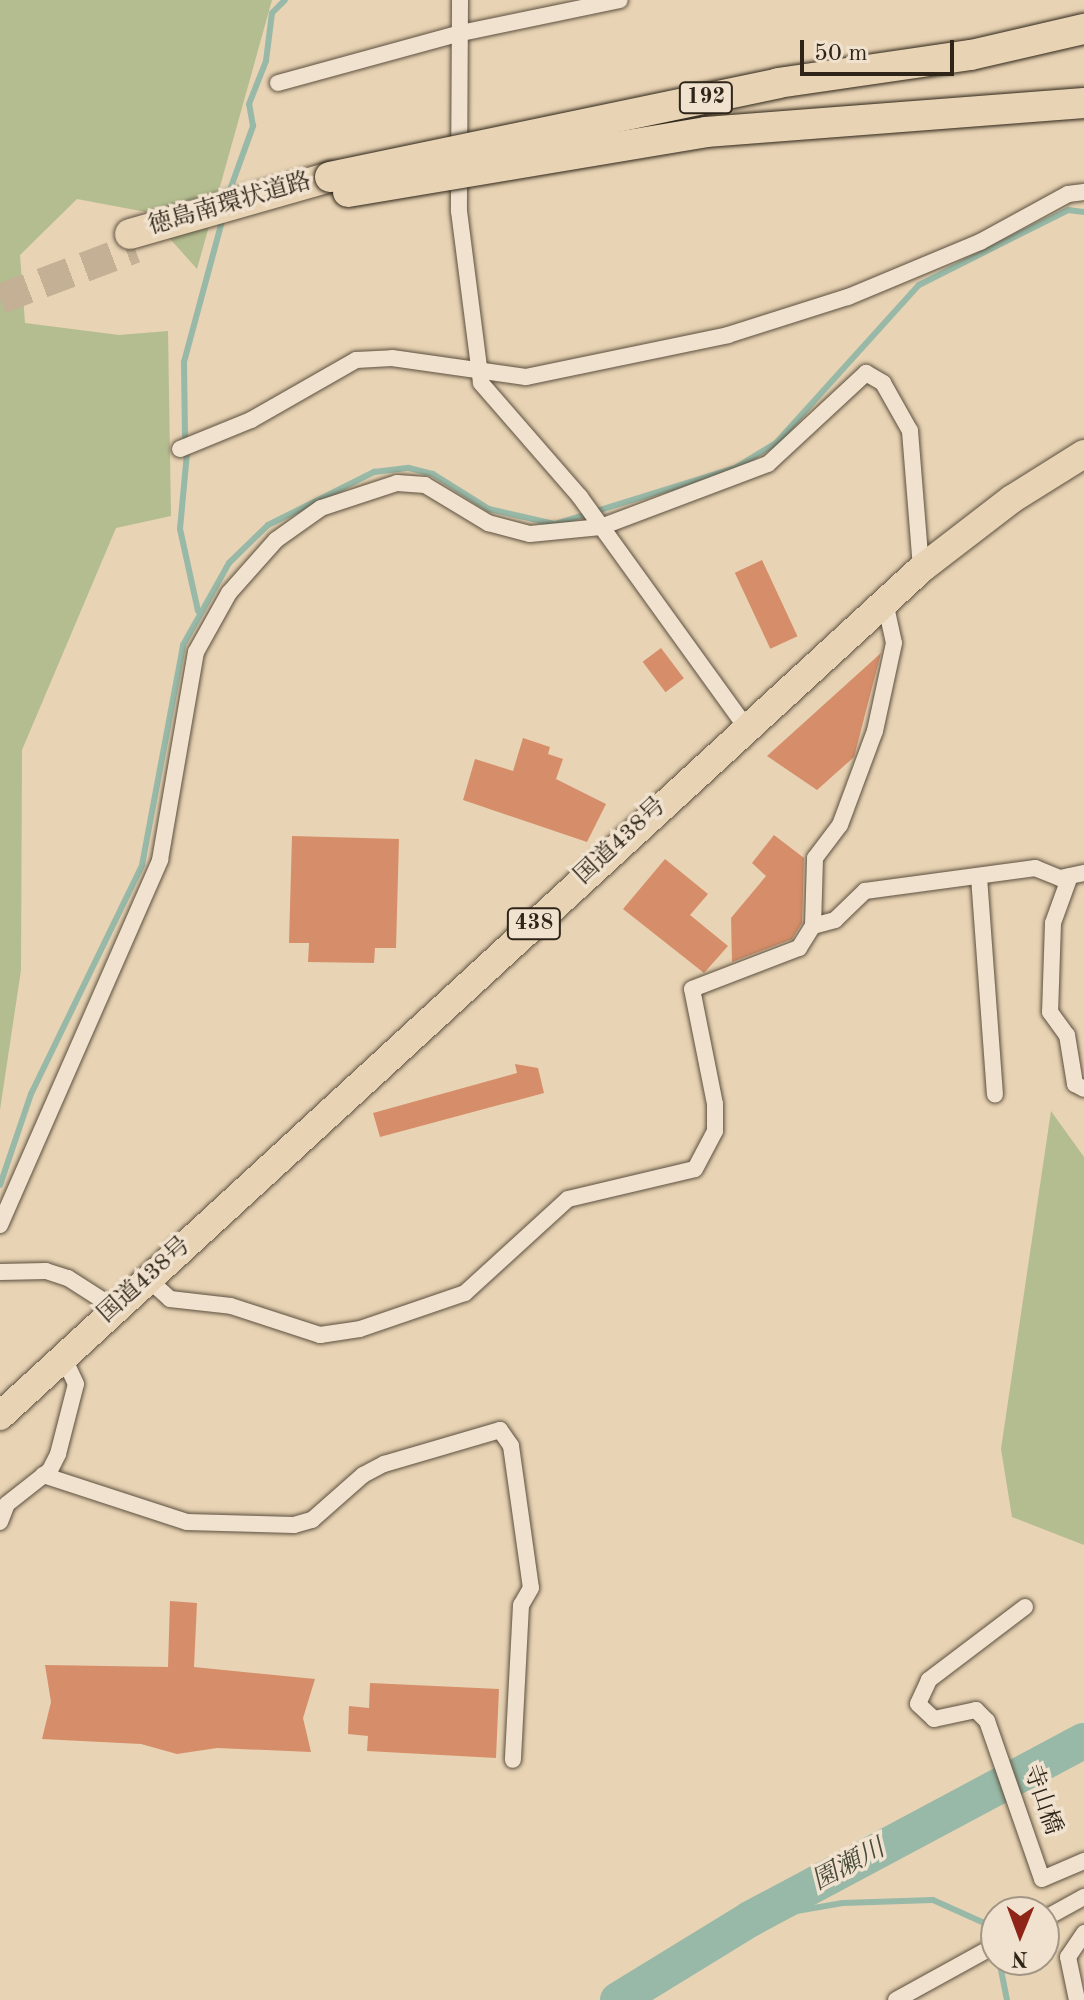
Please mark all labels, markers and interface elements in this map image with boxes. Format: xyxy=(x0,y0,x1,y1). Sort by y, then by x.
scale bar xyxy=(804,24,958,74)
text: 50 m xyxy=(814,42,868,66)
road number: 192 xyxy=(678,80,734,116)
street label: 徳島南環状道路 xyxy=(145,168,315,242)
street label: 国道438号 xyxy=(570,793,672,891)
road number: 438 xyxy=(506,906,562,942)
street label: 国道438号 xyxy=(93,1232,197,1330)
street label: 寺山橋 xyxy=(1016,1761,1066,1839)
water label: 園瀬川 xyxy=(807,1834,891,1898)
north arrow xyxy=(980,1896,1060,1976)
text: N xyxy=(1011,1947,1028,1969)

